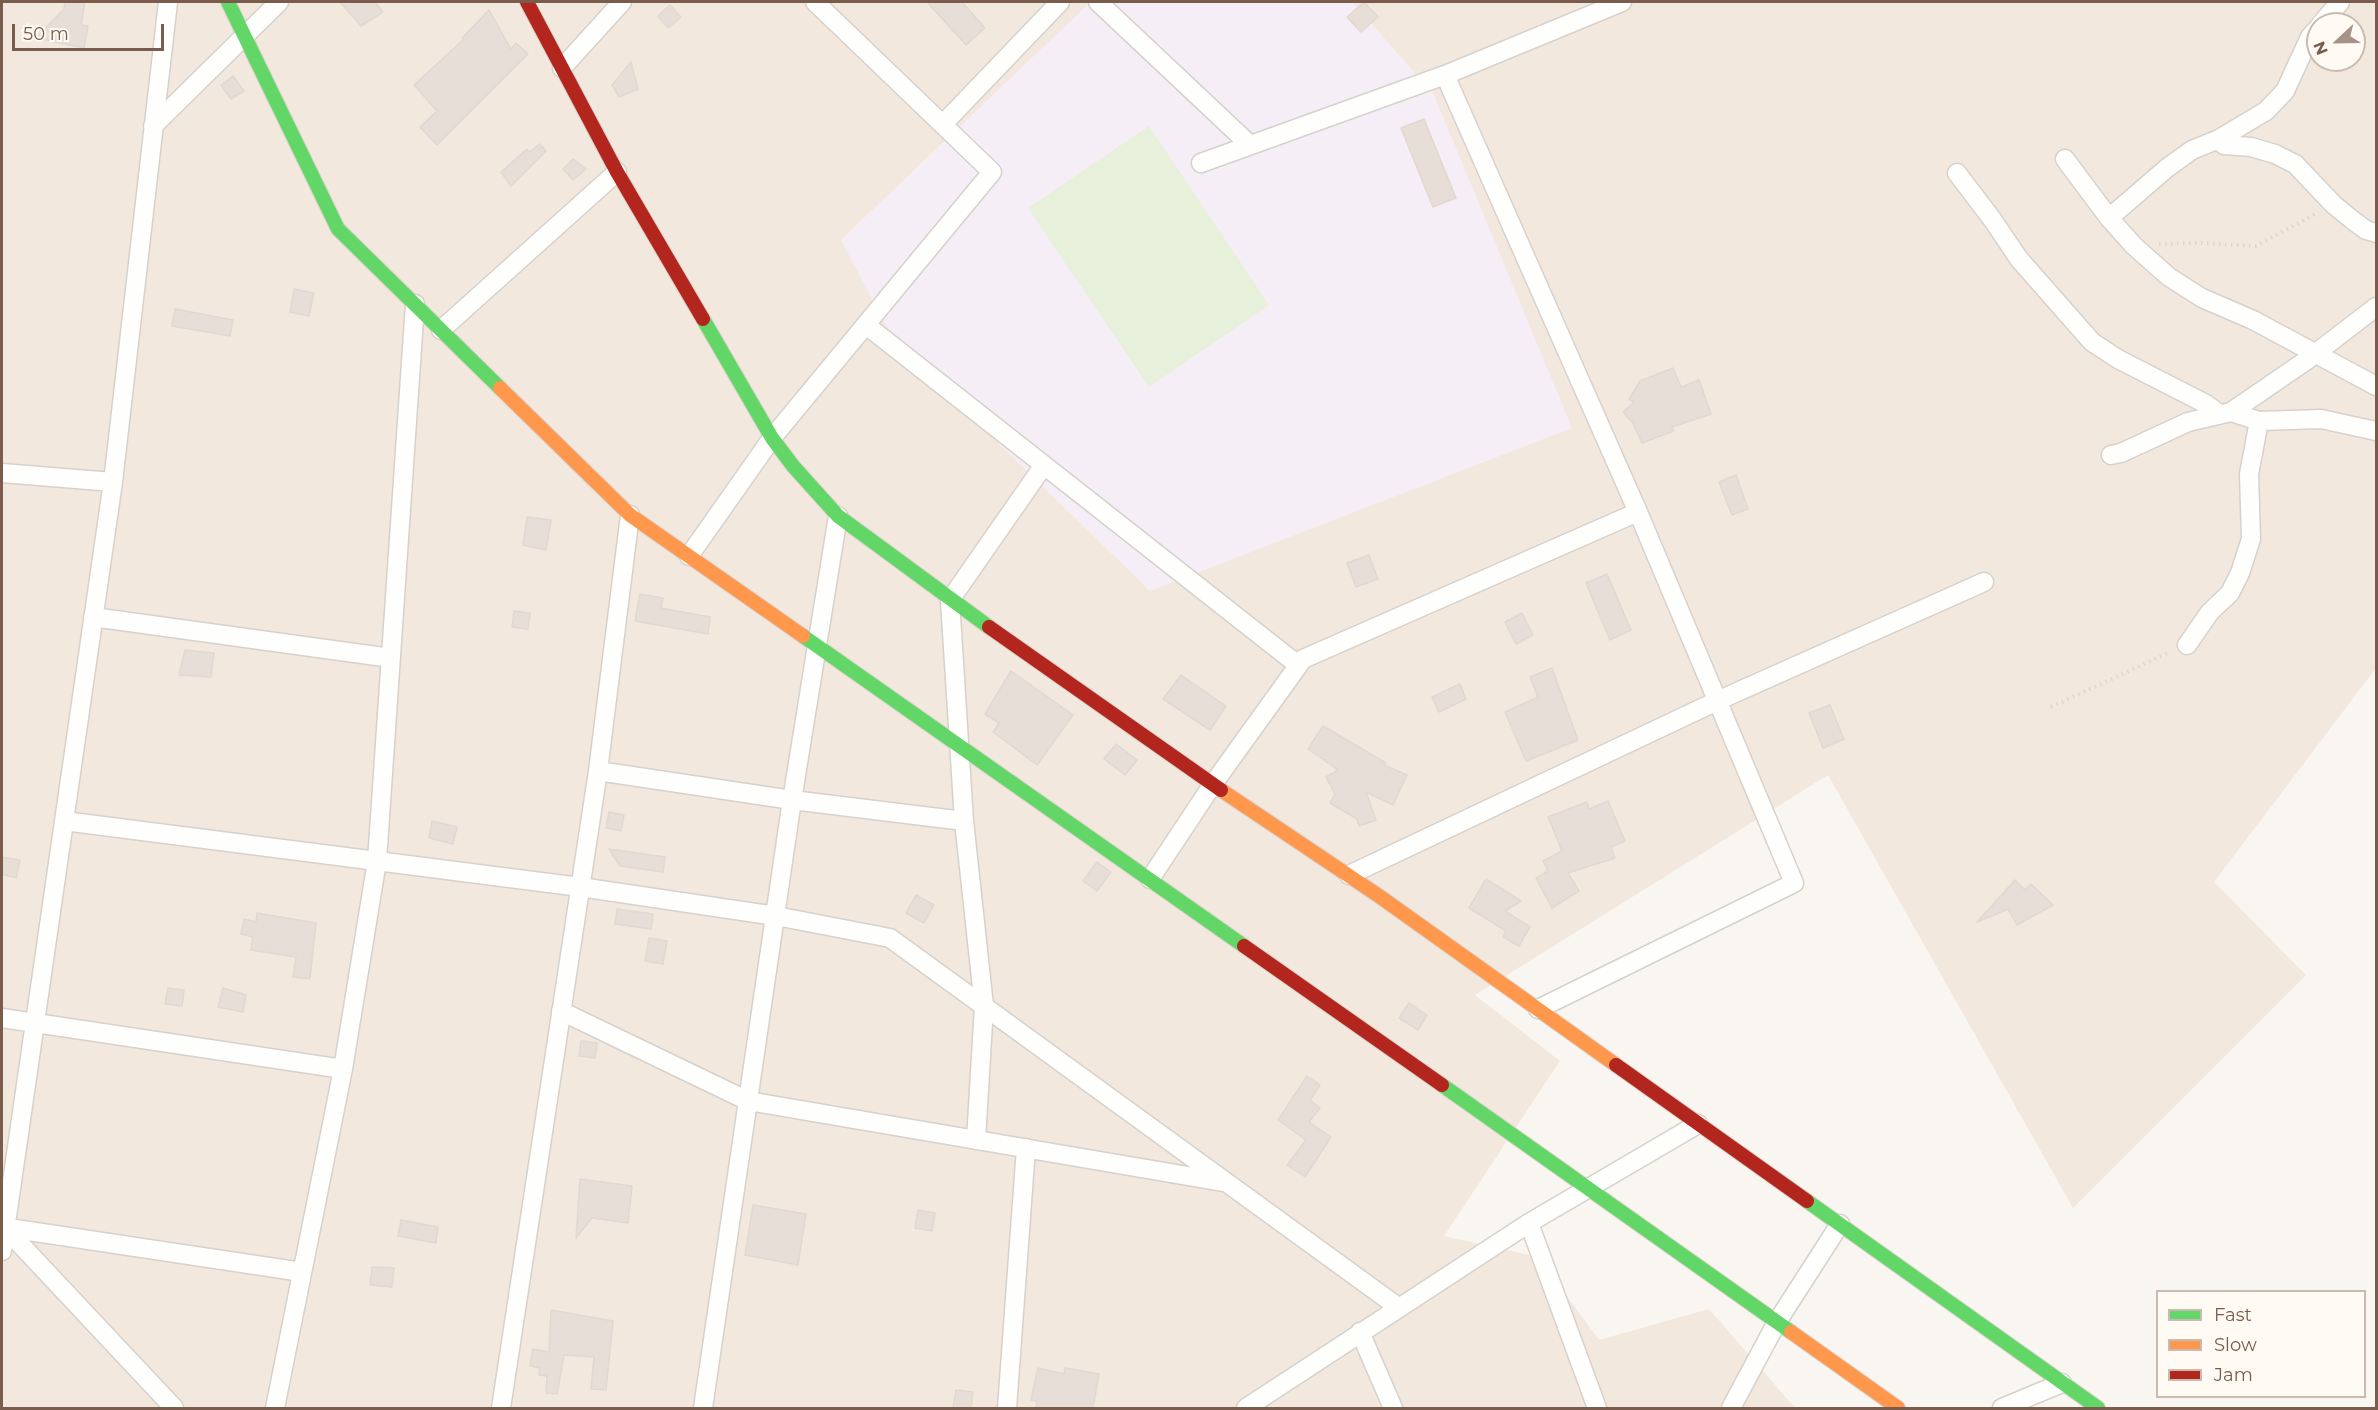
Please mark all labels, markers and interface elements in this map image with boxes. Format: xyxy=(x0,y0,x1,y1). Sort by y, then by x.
scale bar xyxy=(15,12,166,50)
north arrow xyxy=(2306,12,2366,72)
text: 50 m xyxy=(23,23,69,45)
text: N xyxy=(2309,39,2332,58)
legend xyxy=(2156,1290,2366,1398)
text: Fast xyxy=(2214,1304,2252,1326)
text: Slow xyxy=(2214,1334,2257,1356)
text: Jam xyxy=(2214,1364,2253,1386)

